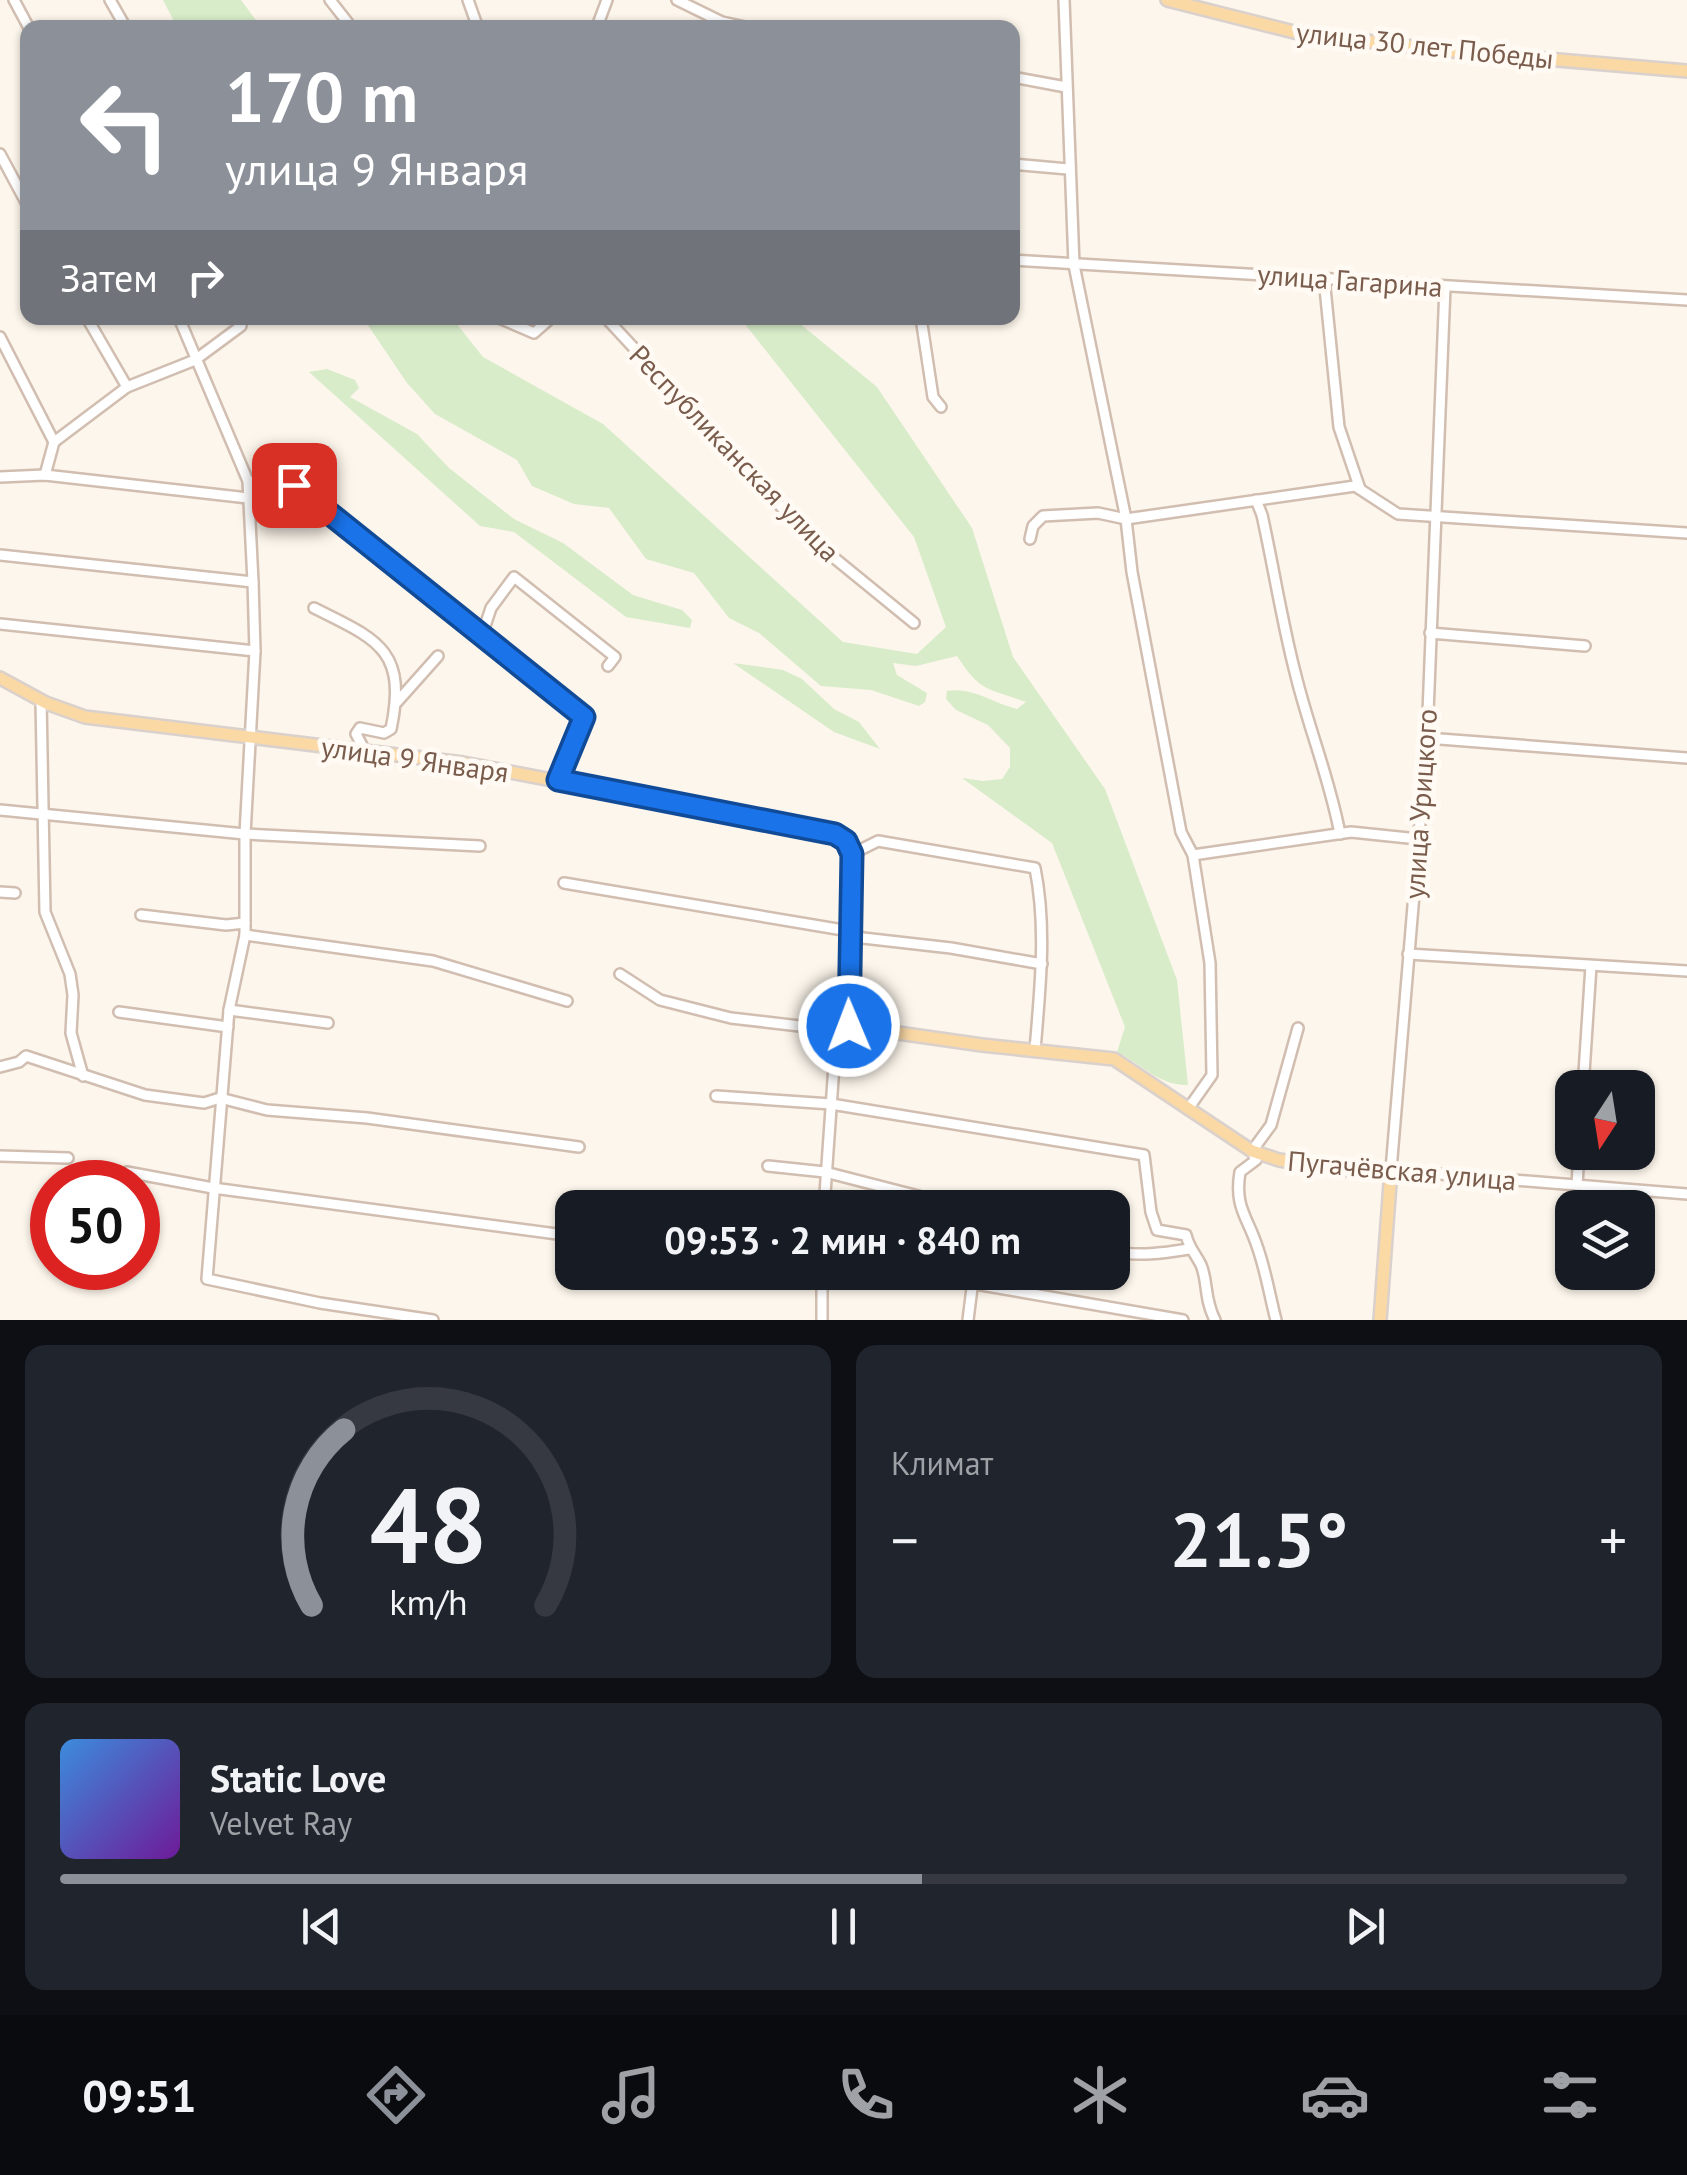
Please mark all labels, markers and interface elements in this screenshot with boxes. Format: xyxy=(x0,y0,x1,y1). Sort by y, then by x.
street label: улица 30 лет Победы xyxy=(1295,13,1555,77)
text: 170 m xyxy=(225,51,418,141)
icon: left xyxy=(60,60,190,190)
text: улица 9 Января xyxy=(225,139,528,197)
icon: right xyxy=(178,250,233,305)
text: Затем xyxy=(60,253,158,302)
street label: улица Гагарина xyxy=(1256,255,1444,305)
street label: Республиканская улица xyxy=(622,337,848,569)
pin xyxy=(252,443,337,528)
icon: arrive xyxy=(267,458,322,513)
street label: улица Урицкого xyxy=(1395,708,1445,900)
street label: улица 9 Января xyxy=(319,728,511,790)
position arrow xyxy=(797,974,901,1078)
north arrow xyxy=(1555,1070,1655,1170)
map controls xyxy=(1555,1070,1655,1290)
street label: Пугачёвская улица xyxy=(1286,1142,1518,1198)
speed limit sign: 50 xyxy=(30,1160,160,1290)
button: layers xyxy=(1555,1190,1655,1290)
text: 09:53 · 2 мин · 840 m xyxy=(664,1215,1021,1264)
text: Климат xyxy=(891,1442,993,1484)
text: 48 xyxy=(369,1457,487,1592)
text: 21.5° xyxy=(1170,1491,1348,1588)
text: − xyxy=(891,1504,919,1575)
text: + xyxy=(1599,1504,1627,1575)
text: km/h xyxy=(389,1579,467,1625)
text: Static Love xyxy=(210,1753,386,1802)
text: Velvet Ray xyxy=(210,1802,352,1844)
icon: previous xyxy=(294,1899,349,1954)
icon: pause xyxy=(816,1899,871,1954)
icon: next xyxy=(1338,1899,1393,1954)
icon: directions xyxy=(361,2060,431,2130)
icon: music xyxy=(596,2060,666,2130)
icon: phone xyxy=(831,2060,901,2130)
icon: climate xyxy=(1065,2060,1135,2130)
icon: car xyxy=(1300,2060,1370,2130)
icon: filters xyxy=(1535,2060,1605,2130)
text: 09:51 xyxy=(82,2066,197,2124)

